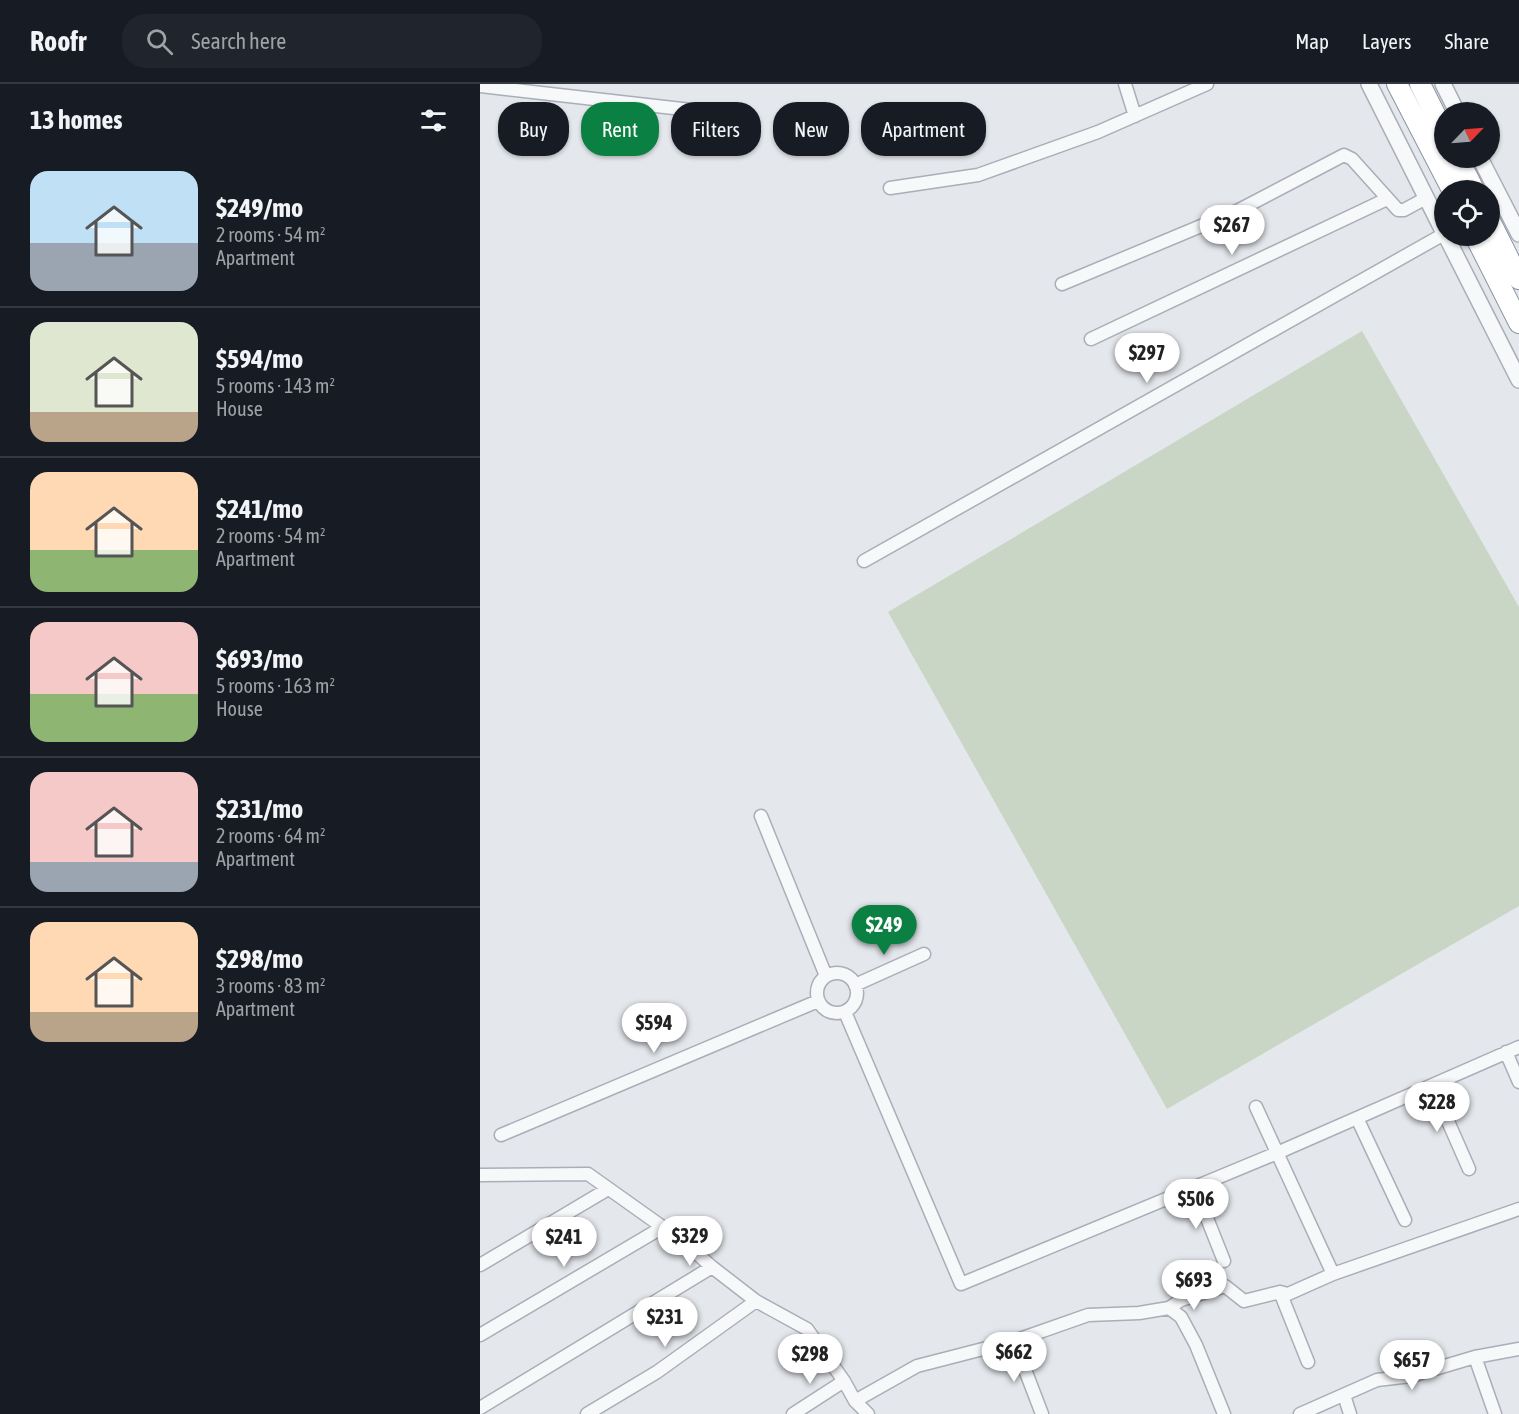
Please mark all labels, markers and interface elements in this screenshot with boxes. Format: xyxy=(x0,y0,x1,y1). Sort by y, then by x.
search box xyxy=(122,14,542,68)
text: Roofr xyxy=(30,25,86,57)
icon: search xyxy=(143,25,176,58)
text: Search here xyxy=(191,28,286,54)
text: Map xyxy=(1295,29,1329,53)
text: Layers xyxy=(1362,29,1412,53)
text: Share xyxy=(1445,29,1489,53)
chip: Buy xyxy=(498,102,569,156)
chip: Rent xyxy=(581,102,659,156)
chip: Filters xyxy=(671,102,761,156)
chip: New xyxy=(773,102,849,156)
chip: Apartment xyxy=(861,102,986,156)
north arrow xyxy=(1434,102,1500,168)
map controls xyxy=(1434,102,1500,246)
icon: filters xyxy=(417,104,450,137)
text: 13 homes xyxy=(30,105,123,135)
button: locate xyxy=(1434,180,1500,246)
text: $249/mo xyxy=(216,193,303,223)
icon: home xyxy=(78,195,150,267)
pin: $267 xyxy=(1196,205,1268,256)
text: $267 xyxy=(1214,213,1250,236)
text: 2 rooms · 54 m² xyxy=(216,223,326,246)
text: Apartment xyxy=(216,246,295,269)
pin: $297 xyxy=(1111,333,1183,384)
text: $297 xyxy=(1129,341,1165,364)
text: $594/mo xyxy=(216,344,303,374)
icon: home xyxy=(78,346,150,418)
text: 5 rooms · 143 m² xyxy=(216,374,335,397)
text: House xyxy=(216,397,263,420)
text: $241/mo xyxy=(216,494,303,524)
icon: home xyxy=(78,496,150,568)
text: 2 rooms · 54 m² xyxy=(216,524,326,547)
text: Apartment xyxy=(216,547,295,570)
text: $693/mo xyxy=(216,644,303,674)
icon: home xyxy=(78,646,150,718)
text: 5 rooms · 163 m² xyxy=(216,674,335,697)
text: House xyxy=(216,697,263,720)
text: $231/mo xyxy=(216,794,303,824)
icon: home xyxy=(78,796,150,868)
text: 2 rooms · 64 m² xyxy=(216,824,326,847)
text: Apartment xyxy=(216,847,295,870)
pin: $249 xyxy=(848,905,920,956)
text: $249 xyxy=(866,913,902,936)
text: $298/mo xyxy=(216,944,303,974)
icon: home xyxy=(78,946,150,1018)
text: 3 rooms · 83 m² xyxy=(216,974,326,997)
text: Apartment xyxy=(216,997,295,1020)
pin: $594 xyxy=(618,1003,690,1054)
text: $594 xyxy=(636,1011,672,1034)
pin: $228 xyxy=(1401,1082,1473,1133)
text: $228 xyxy=(1419,1090,1455,1113)
pin: $506 xyxy=(1160,1179,1232,1230)
text: $506 xyxy=(1178,1187,1214,1210)
pin: $329 xyxy=(654,1216,726,1267)
pin: $241 xyxy=(528,1217,600,1268)
text: $329 xyxy=(672,1224,708,1247)
text: $241 xyxy=(546,1225,582,1248)
pin: $693 xyxy=(1158,1260,1230,1311)
text: $693 xyxy=(1176,1268,1212,1291)
pin: $231 xyxy=(629,1297,701,1348)
text: $231 xyxy=(647,1305,683,1328)
pin: $662 xyxy=(978,1332,1050,1383)
pin: $298 xyxy=(774,1334,846,1385)
text: $662 xyxy=(996,1340,1032,1363)
pin: $657 xyxy=(1376,1340,1448,1391)
text: $298 xyxy=(792,1342,828,1365)
text: $657 xyxy=(1394,1348,1430,1371)

